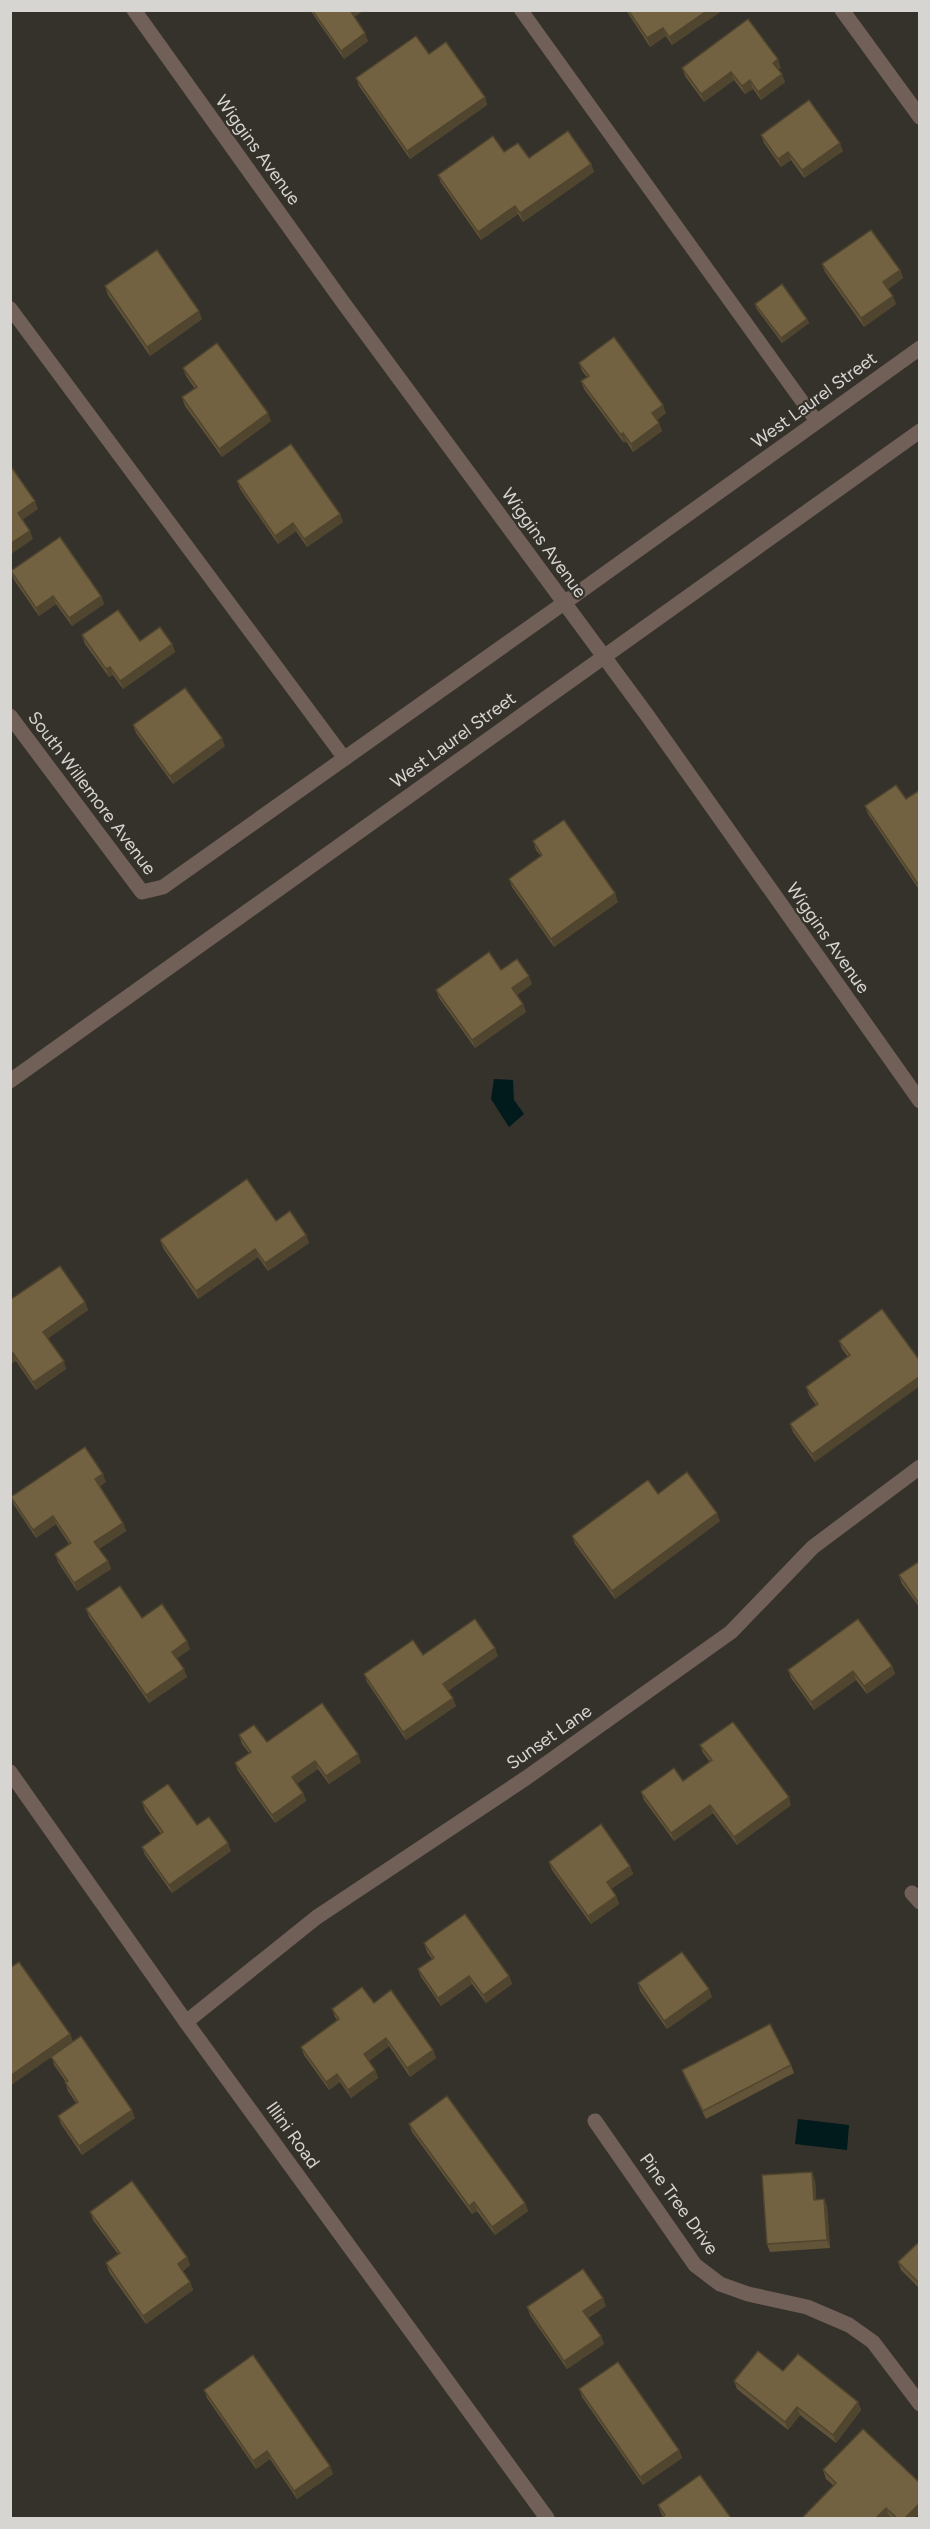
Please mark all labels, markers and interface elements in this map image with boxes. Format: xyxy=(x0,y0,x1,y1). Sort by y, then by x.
street label: Wiggins Avenue xyxy=(211,91,305,209)
street label: West Laurel Street xyxy=(747,347,881,453)
street label: Wiggins Avenue xyxy=(497,484,591,602)
street label: West Laurel Street xyxy=(386,687,520,793)
street label: South Willemore Avenue xyxy=(23,707,161,879)
street label: Wiggins Avenue xyxy=(782,878,875,998)
street label: Sunset Lane xyxy=(502,1699,596,1774)
street label: Illini Road xyxy=(261,2097,325,2173)
street label: Pine Tree Drive xyxy=(635,2149,723,2259)

